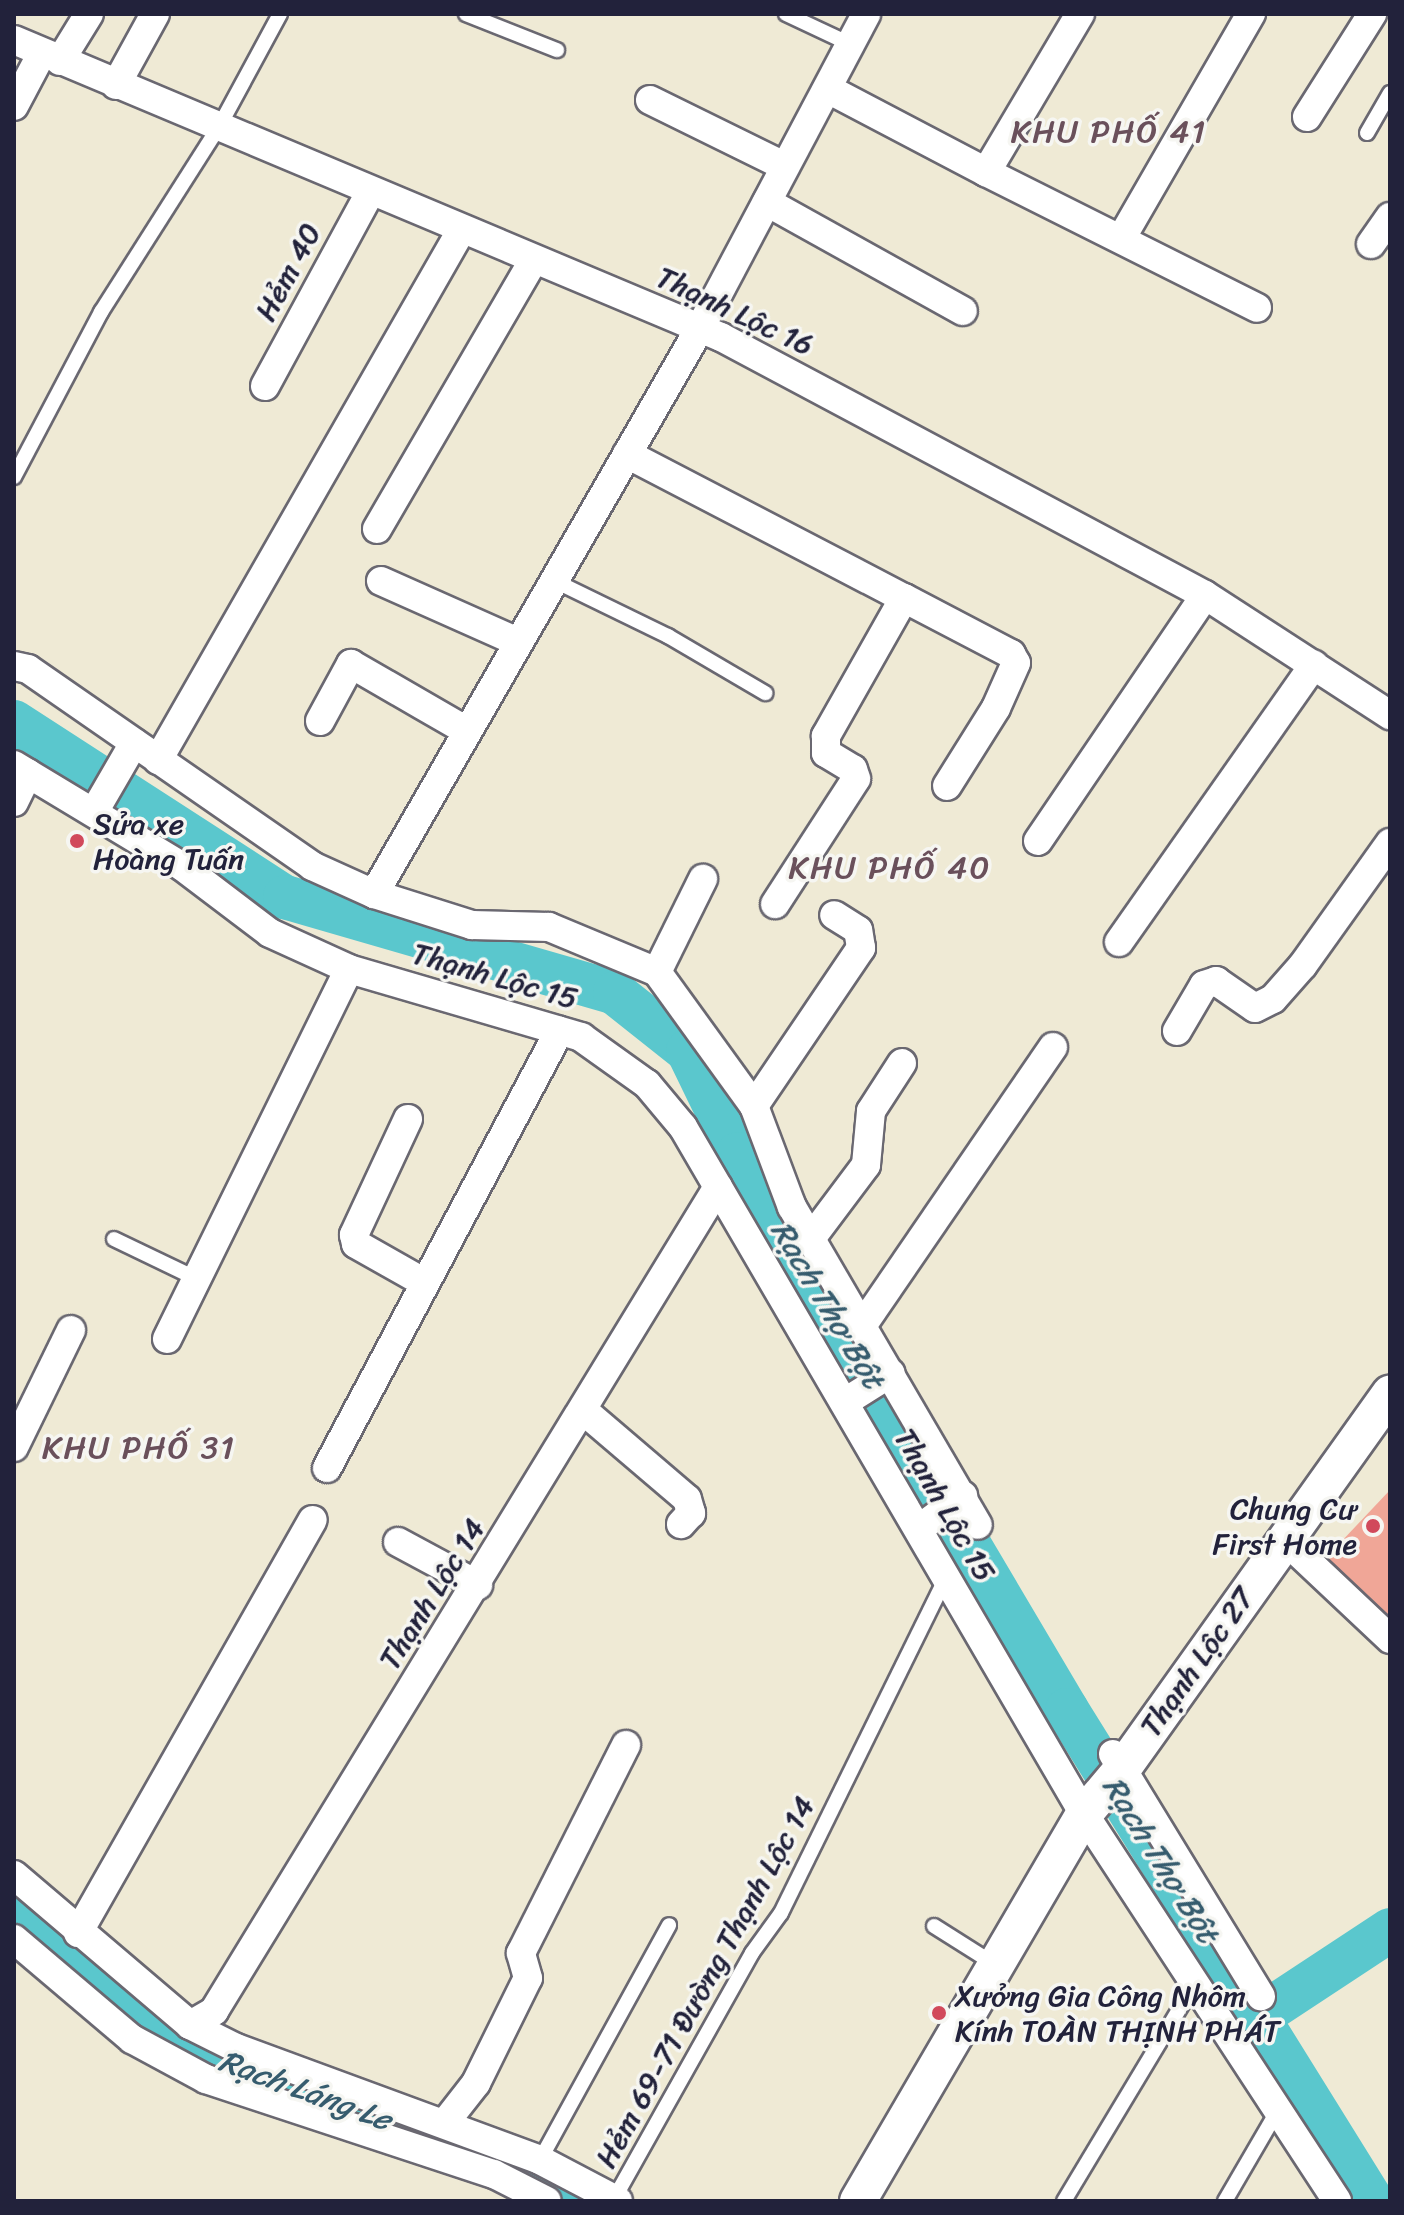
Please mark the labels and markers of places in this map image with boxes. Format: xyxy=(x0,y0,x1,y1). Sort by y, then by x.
place label: Sửa xe Hoàng Tuấn xyxy=(93,806,245,876)
marker: Sửa xe Hoàng Tuấn xyxy=(68,832,86,850)
place label: Chung Cư First Home xyxy=(1211,1491,1357,1562)
marker: Chung Cư First Home xyxy=(1364,1517,1382,1535)
place label: Xưởng Gia Công Nhôm Kính TOÀN THỊNH PHÁT xyxy=(955,1978,1280,2048)
marker: Xưởng Gia Công Nhôm Kính TOÀN THỊNH PHÁT xyxy=(930,2004,948,2022)

